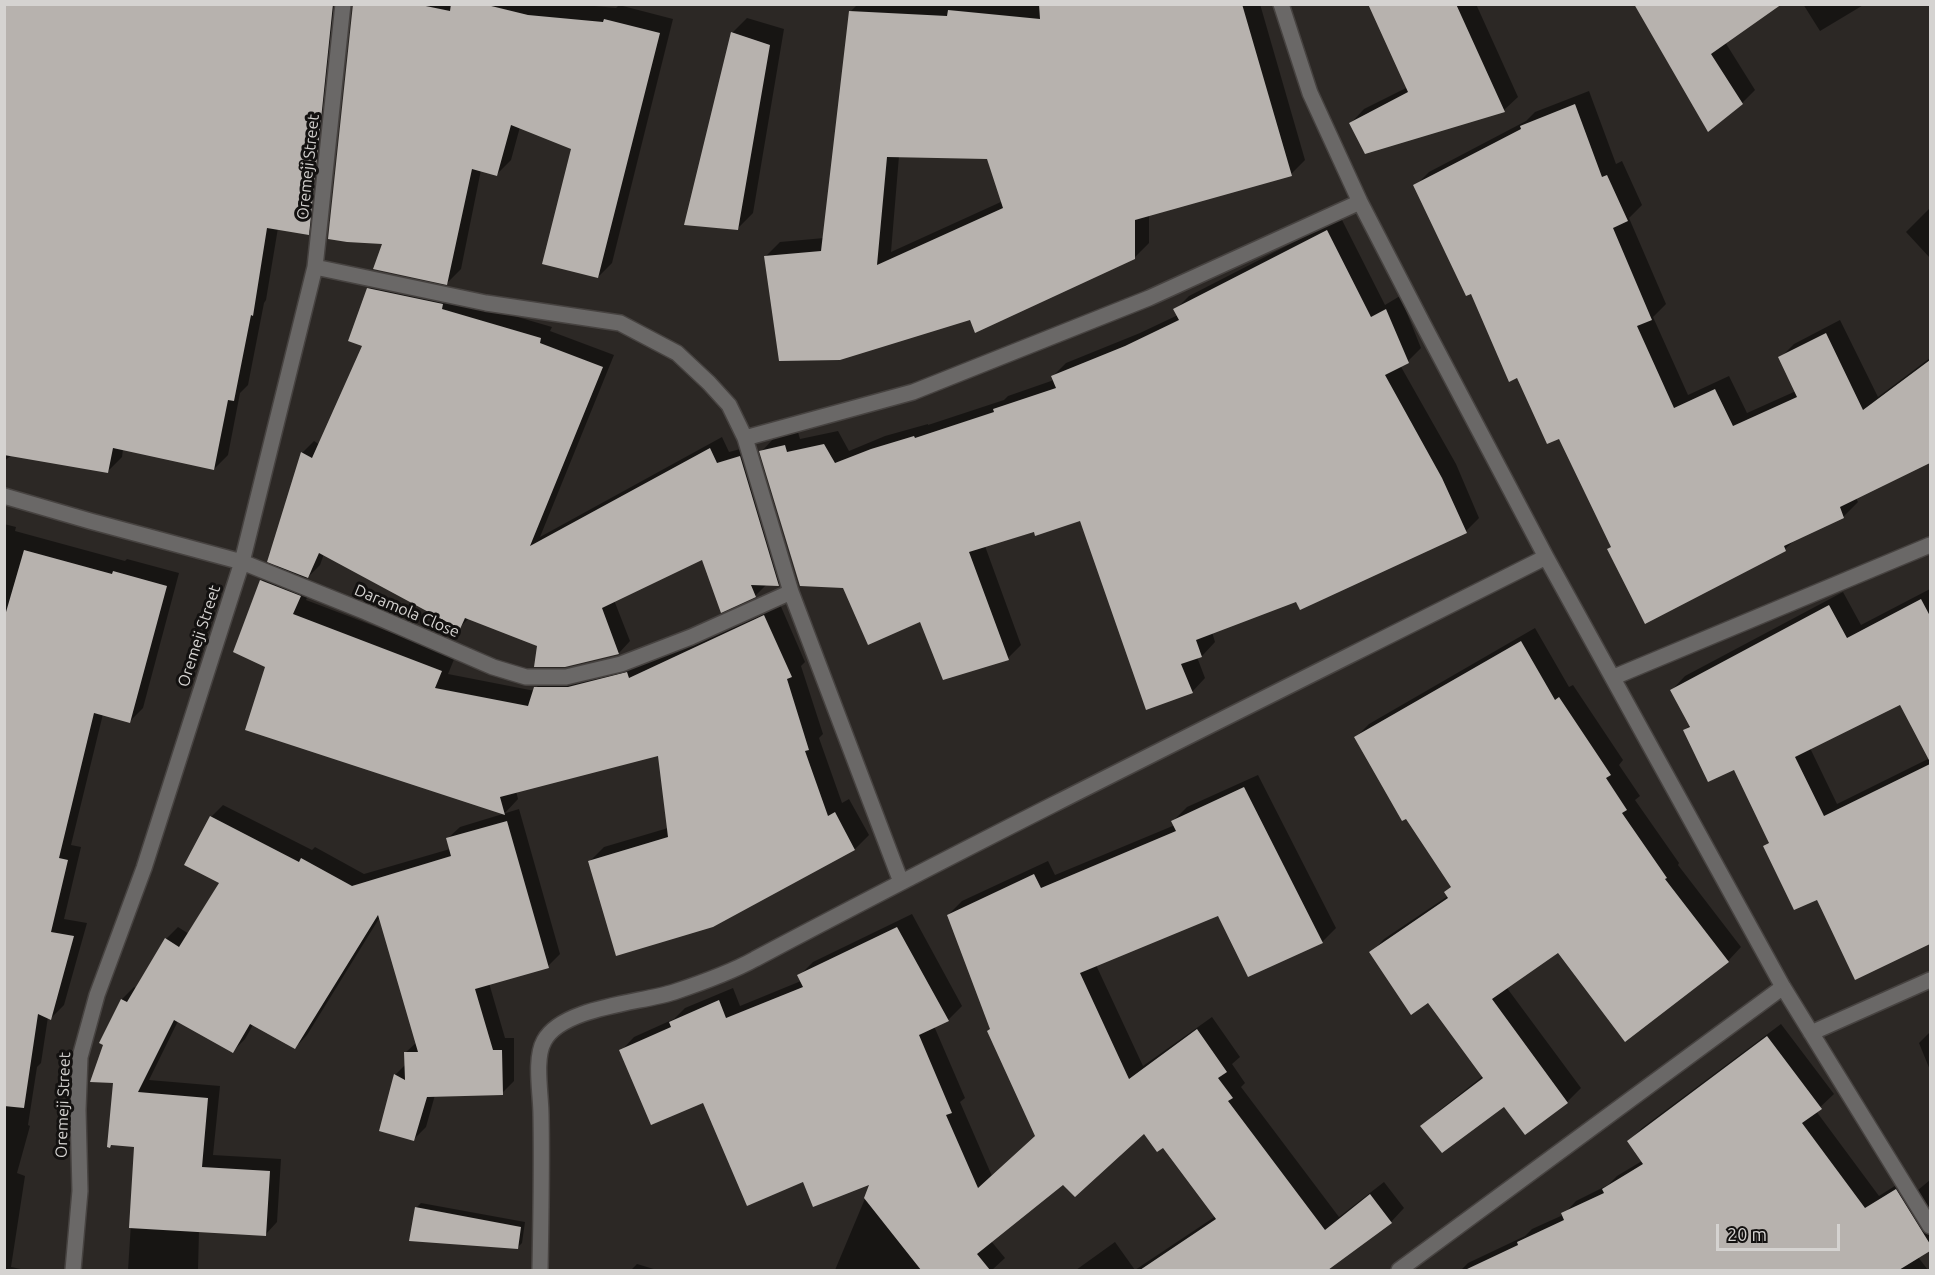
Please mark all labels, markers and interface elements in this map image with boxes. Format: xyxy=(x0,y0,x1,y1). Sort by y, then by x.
street label: Oremeji Street xyxy=(293,113,323,221)
street label: Daramola Close xyxy=(352,580,462,642)
street label: Oremeji Street xyxy=(173,583,225,689)
street label: Oremeji Street xyxy=(52,1052,74,1158)
scale bar xyxy=(1719,1212,1844,1250)
text: 20 m xyxy=(1727,1224,1767,1244)

